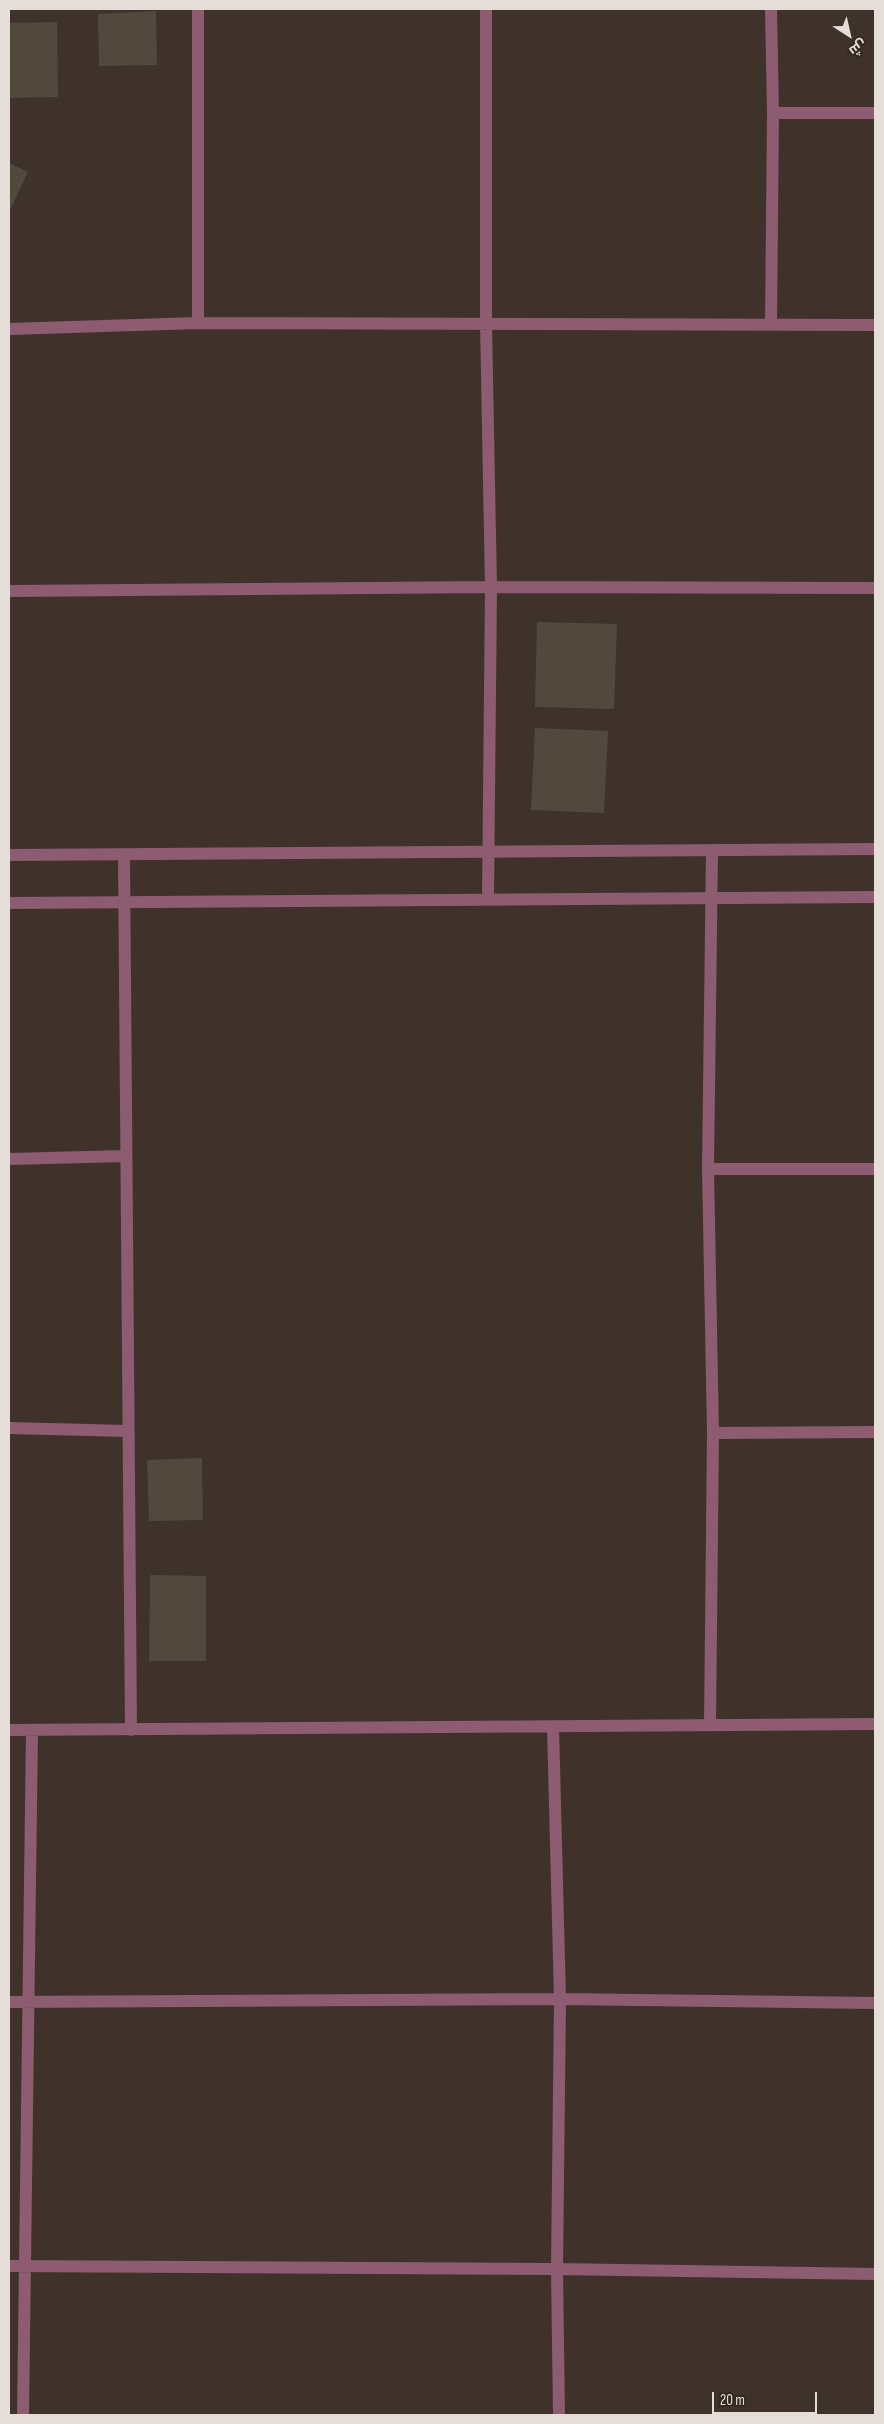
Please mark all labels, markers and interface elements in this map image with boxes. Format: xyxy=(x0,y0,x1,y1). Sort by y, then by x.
north arrow xyxy=(824,10,874,60)
text: ش xyxy=(846,36,870,60)
scale bar xyxy=(714,2382,819,2414)
text: 20 m xyxy=(720,2391,745,2410)

